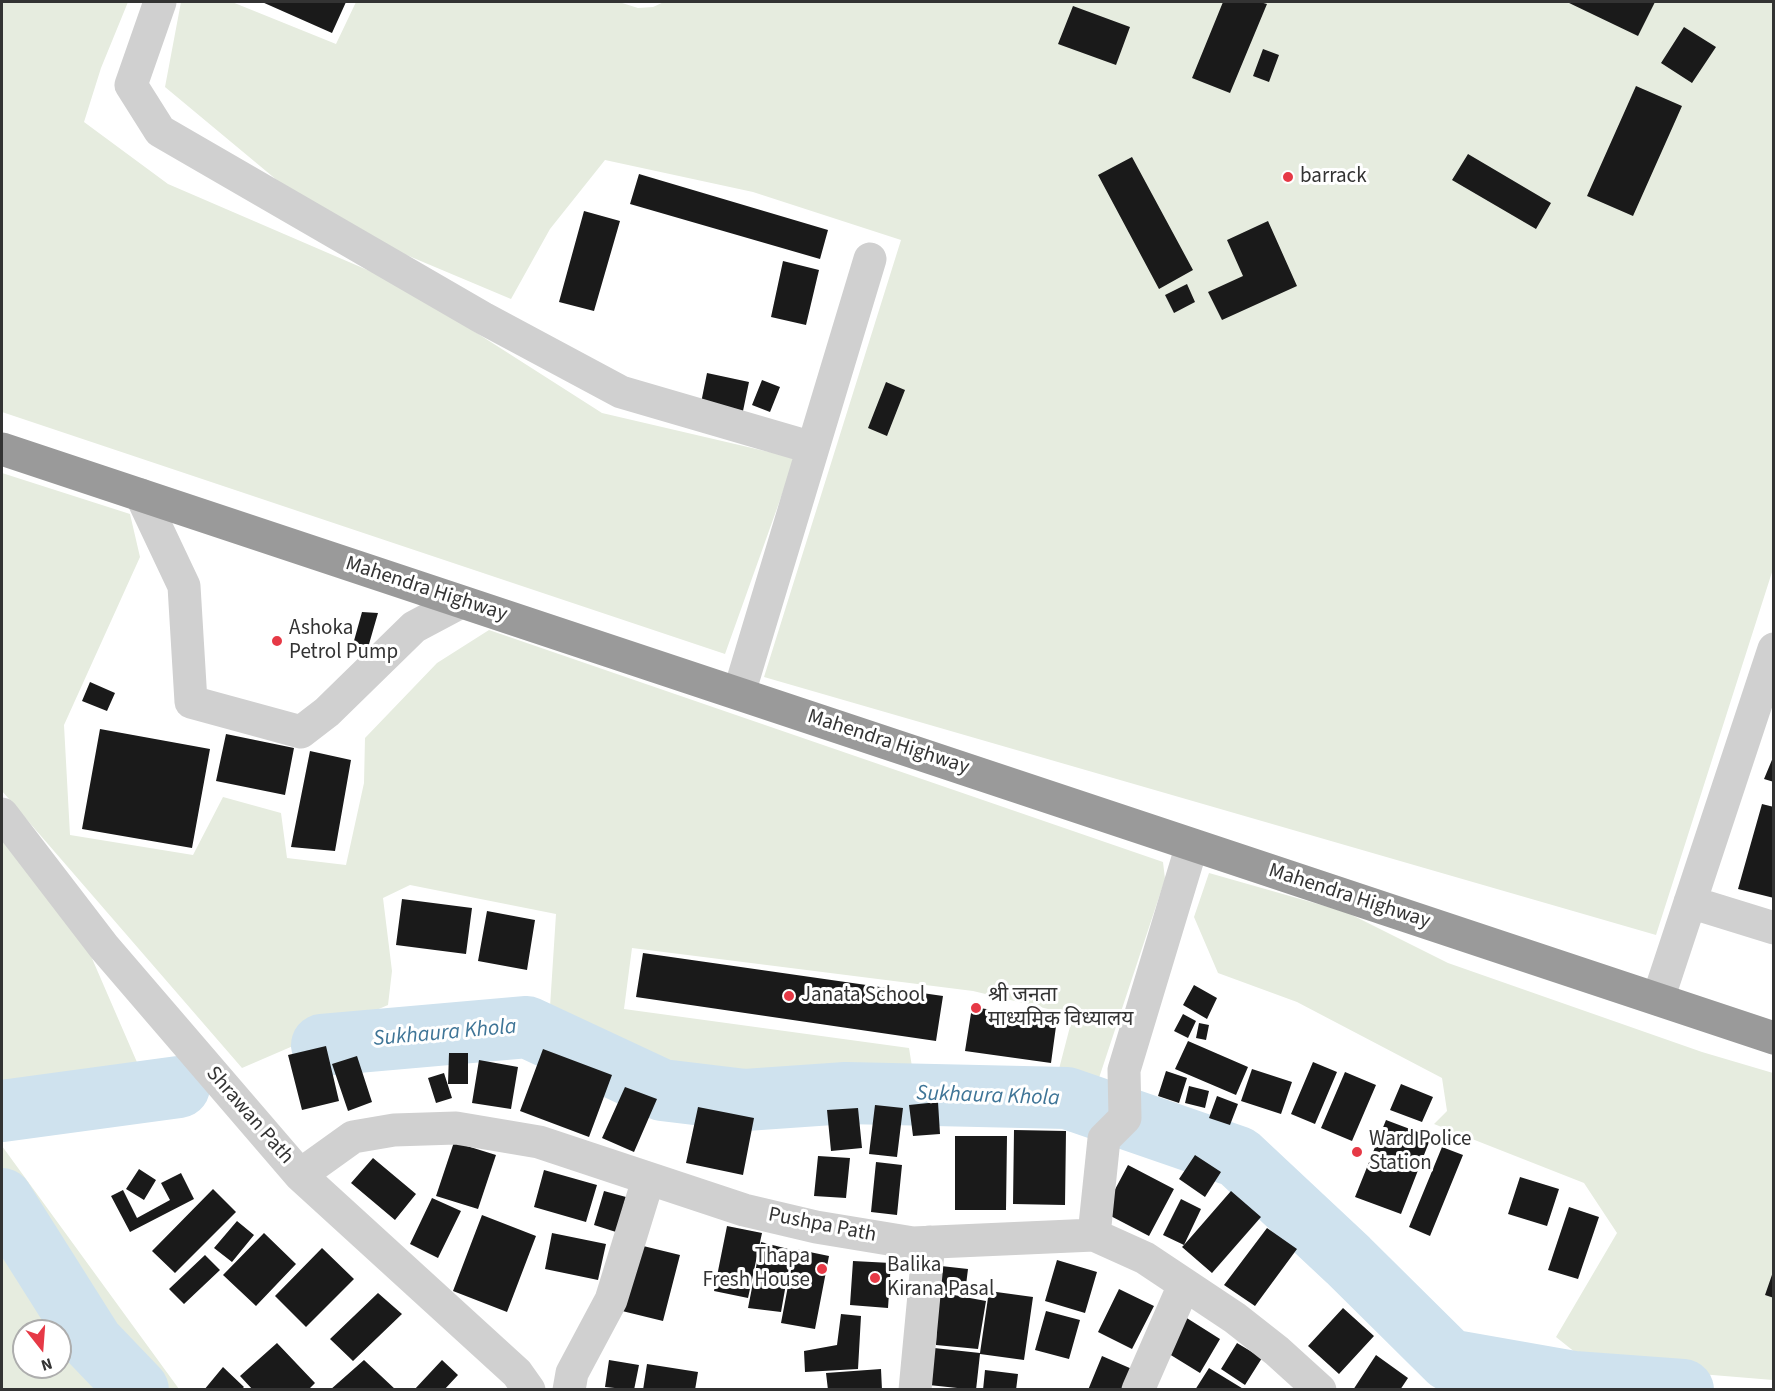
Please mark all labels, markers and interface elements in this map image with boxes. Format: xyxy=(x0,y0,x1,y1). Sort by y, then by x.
place label: barrack xyxy=(1300,164,1367,190)
marker: barrack xyxy=(1281,170,1295,184)
street label: Mahendra Highway xyxy=(342,552,510,628)
place label: Ashoka Petrol Pump xyxy=(289,616,398,666)
marker: Ashoka Petrol Pump xyxy=(270,634,284,648)
street label: Mahendra Highway xyxy=(804,705,972,781)
street label: Mahendra Highway xyxy=(1265,859,1433,935)
place label: Janata School xyxy=(801,983,925,1009)
place label: श्री जनता माध्यमिक विध्यालय xyxy=(988,983,1133,1033)
marker: Janata School xyxy=(782,989,796,1003)
marker: श्री जनता माध्यमिक विध्यालय xyxy=(969,1001,983,1015)
water label: Sukhaura Khola xyxy=(372,1015,518,1053)
street label: Shrawan Path xyxy=(200,1062,298,1170)
water label: Sukhaura Khola xyxy=(916,1081,1060,1113)
place label: Ward Police Station xyxy=(1369,1127,1472,1177)
marker: Ward Police Station xyxy=(1350,1145,1364,1159)
street label: Pushpa Path xyxy=(766,1203,878,1249)
place label: Thapa Fresh House xyxy=(702,1244,810,1294)
place label: Balika Kirana Pasal xyxy=(887,1253,994,1303)
marker: Thapa Fresh House xyxy=(815,1262,829,1276)
marker: Balika Kirana Pasal xyxy=(868,1271,882,1285)
north arrow xyxy=(12,1319,72,1379)
text: N xyxy=(38,1352,55,1376)

